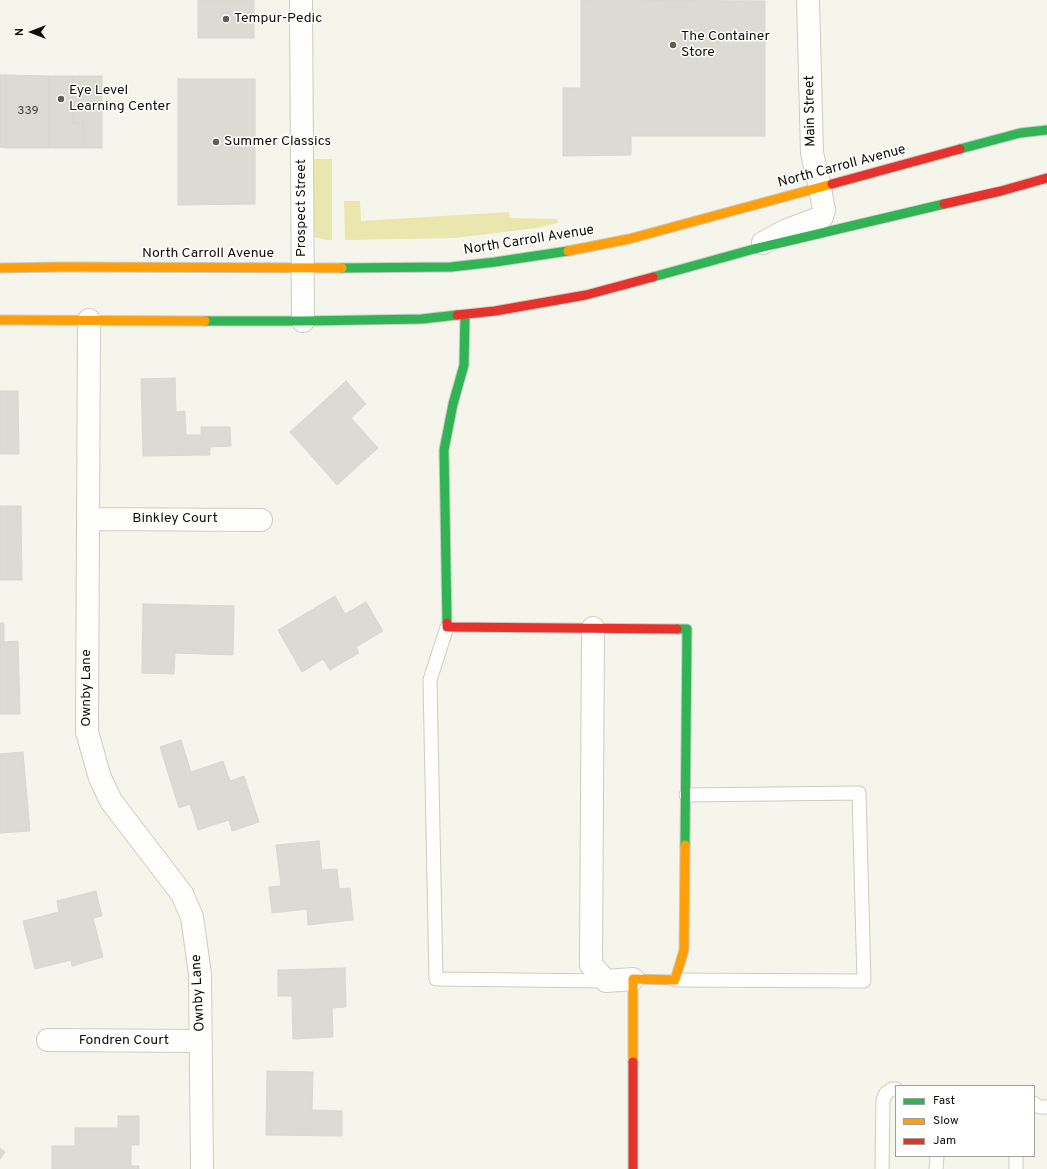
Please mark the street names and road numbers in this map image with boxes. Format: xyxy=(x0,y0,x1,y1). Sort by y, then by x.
street label: Main Street xyxy=(802,75,820,147)
street label: North Carroll Avenue xyxy=(776,142,908,192)
street label: Prospect Street xyxy=(294,159,310,257)
street label: North Carroll Avenue xyxy=(463,222,595,260)
street label: North Carroll Avenue xyxy=(142,246,274,262)
street label: Binkley Court xyxy=(132,511,218,527)
street label: Ownby Lane xyxy=(79,649,95,727)
street label: Ownby Lane xyxy=(189,954,209,1032)
street label: Fondren Court xyxy=(79,1033,169,1049)

